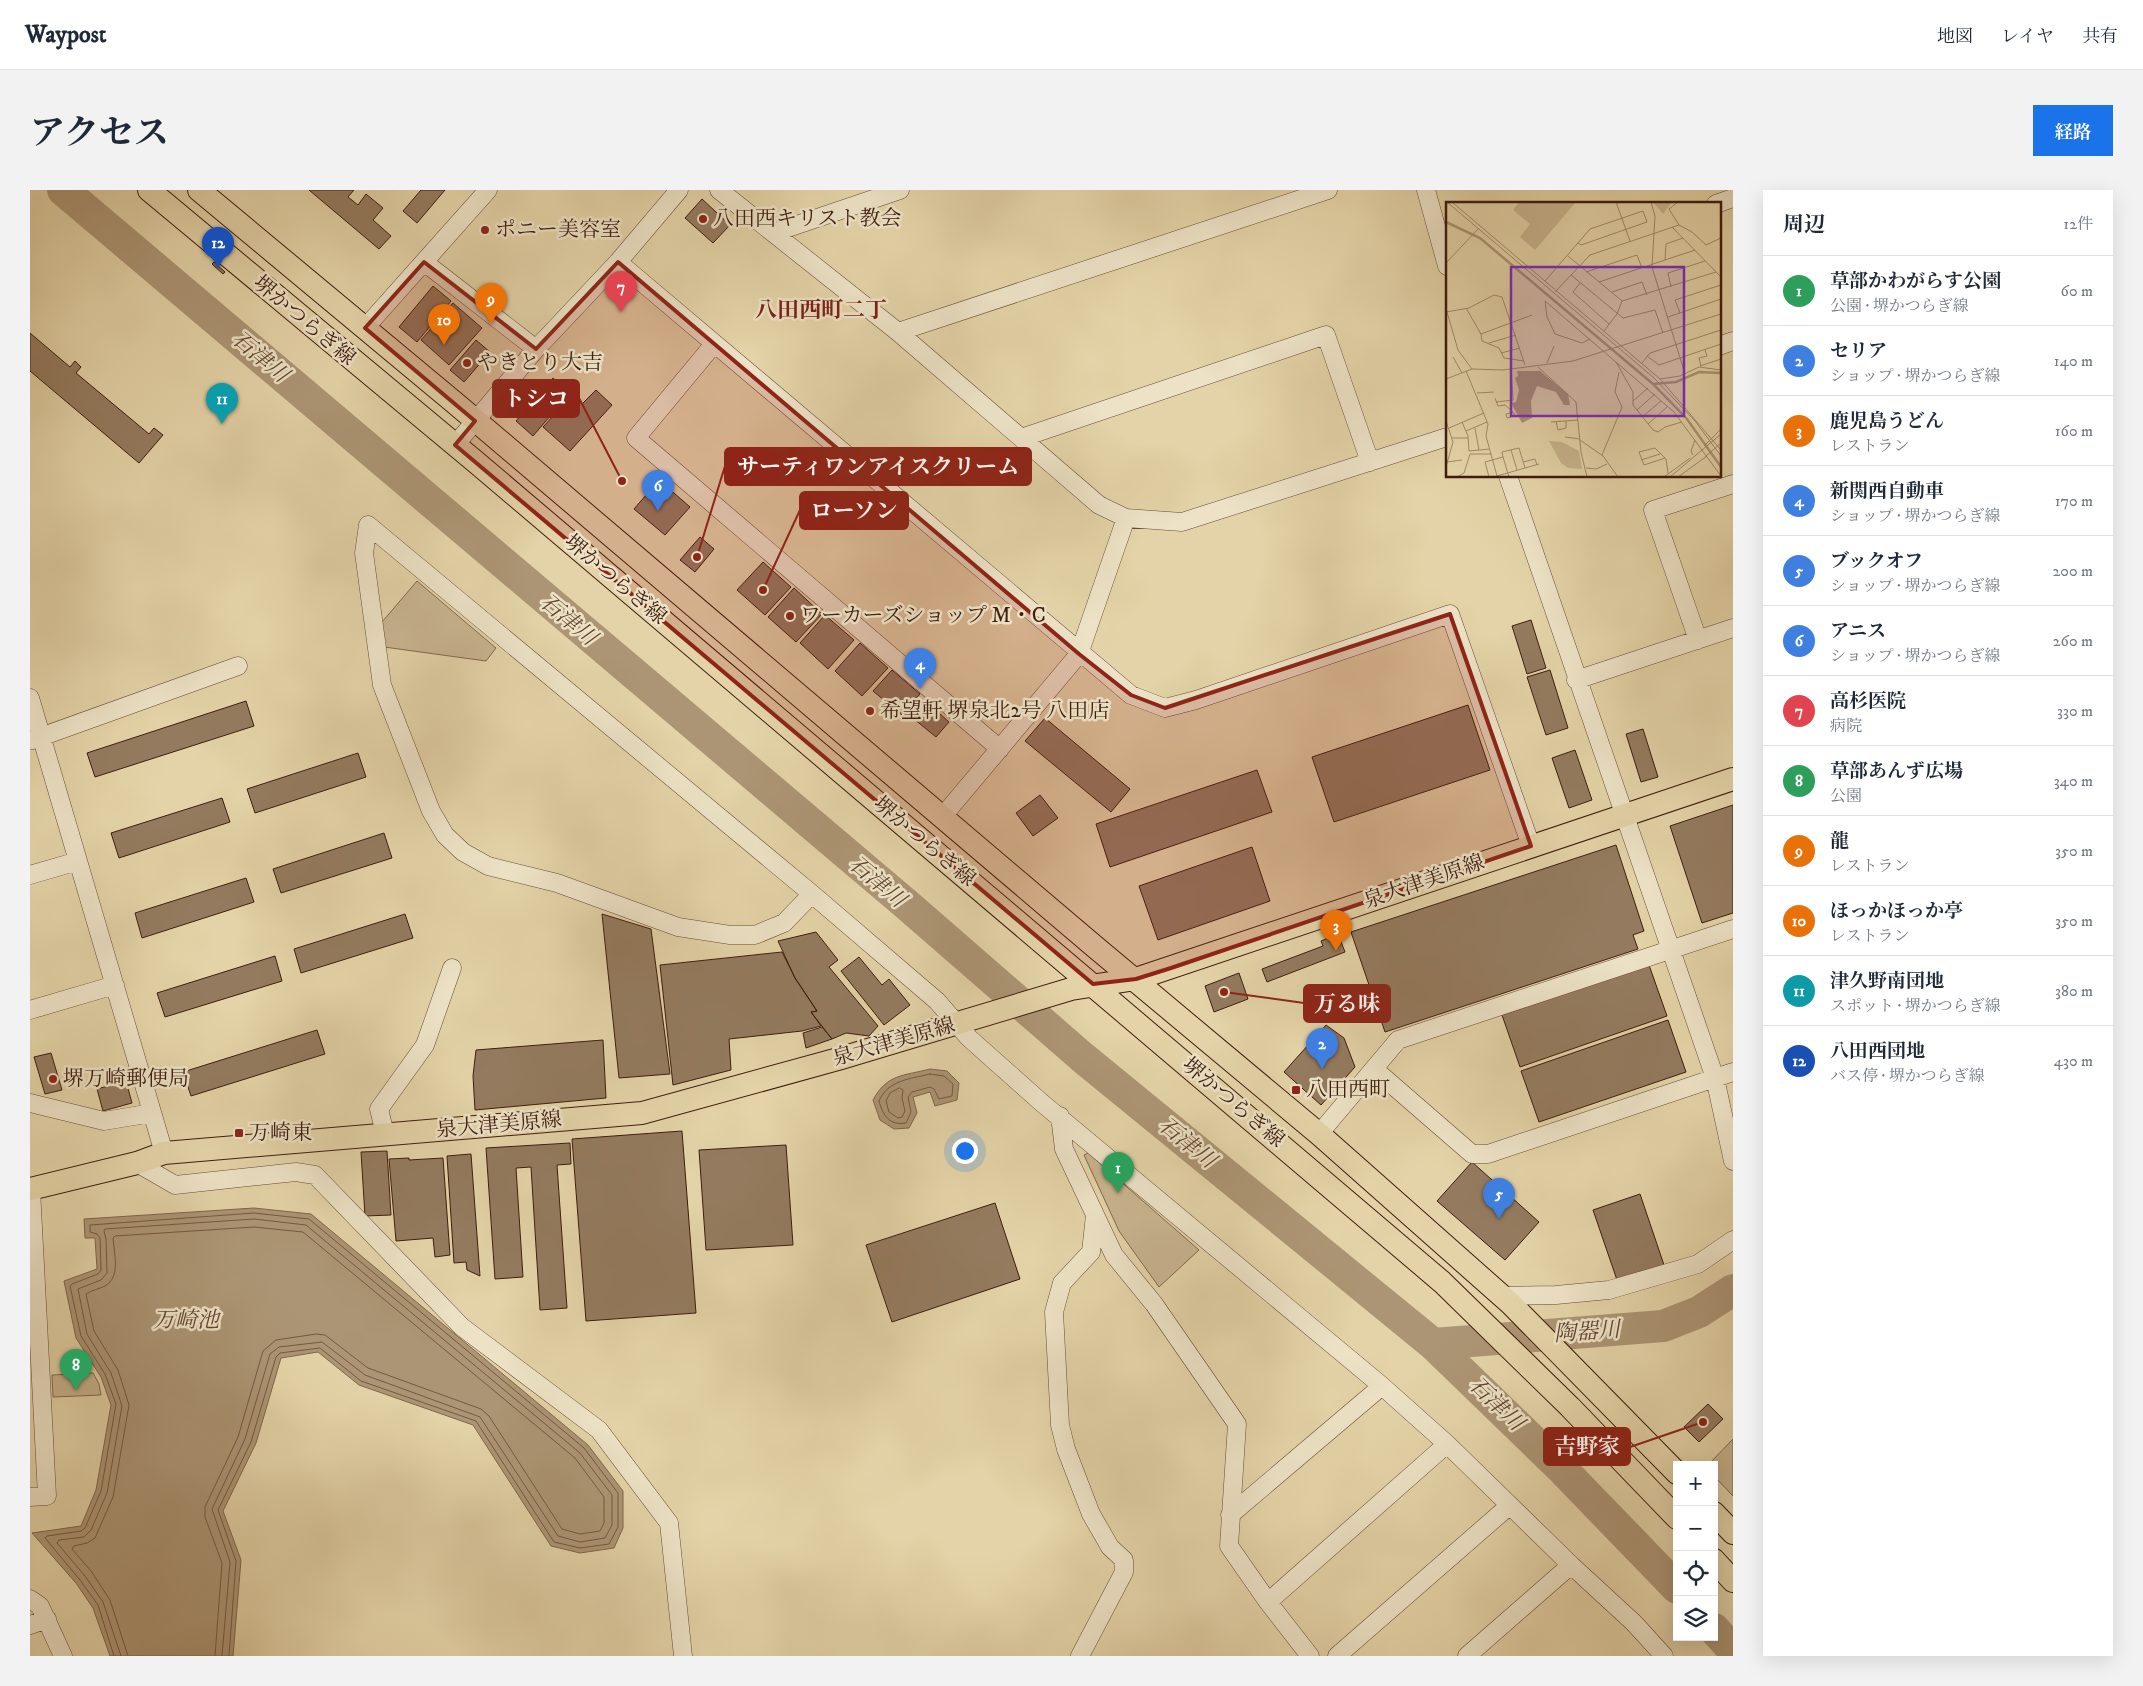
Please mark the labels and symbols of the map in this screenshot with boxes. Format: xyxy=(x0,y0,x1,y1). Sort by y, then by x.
inset map xyxy=(1446,202,1720,478)
place label: 八田西キリスト教会 xyxy=(713,206,902,232)
marker: 八田西キリスト教会 xyxy=(697,213,709,225)
place label: ポニー美容室 xyxy=(495,217,621,243)
marker: ポニー美容室 xyxy=(479,224,491,236)
pin: 12 xyxy=(202,227,234,268)
street label: 堺かつらぎ線 xyxy=(247,271,361,371)
pin: 7 xyxy=(605,271,637,312)
pin: 9 xyxy=(475,283,507,324)
district label: 八田西町二丁 xyxy=(755,297,887,324)
pin: 10 xyxy=(428,304,460,345)
water label: 石津川 xyxy=(226,325,295,390)
place label: やきとり大吉 xyxy=(477,350,603,376)
marker: やきとり大吉 xyxy=(461,357,473,369)
callout: トシコ xyxy=(493,380,579,417)
pin: 11 xyxy=(206,383,238,424)
text: トシコ xyxy=(503,386,569,413)
callout: サーティワンアイスクリーム xyxy=(725,448,1031,485)
text: サーティワンアイスクリーム xyxy=(737,454,1019,481)
pin: 6 xyxy=(642,470,674,511)
callout: ローソン xyxy=(800,492,908,529)
text: ローソン xyxy=(810,498,898,525)
street label: 堺かつらぎ線 xyxy=(558,530,672,630)
water label: 石津川 xyxy=(534,588,603,653)
place label: ワーカーズショップ M・C xyxy=(800,603,1046,629)
marker: ワーカーズショップ M・C xyxy=(784,610,796,622)
pin: 4 xyxy=(904,648,936,689)
place label: 希望軒 堺泉北2号 八田店 xyxy=(880,698,1109,724)
marker: 希望軒 堺泉北2号 八田店 xyxy=(864,705,876,717)
street label: 堺かつらぎ線 xyxy=(867,792,981,892)
street label: 泉大津美原線 xyxy=(1360,849,1488,915)
water label: 石津川 xyxy=(843,850,912,915)
pin: 3 xyxy=(1320,910,1352,951)
callout: 万る味 xyxy=(1304,985,1390,1022)
text: 万る味 xyxy=(1314,991,1380,1018)
street label: 泉大津美原線 xyxy=(830,1012,958,1072)
pin: 2 xyxy=(1306,1028,1338,1069)
street label: 堺かつらぎ線 xyxy=(1176,1053,1290,1153)
place label: 堺万崎郵便局 xyxy=(63,1066,189,1092)
marker: 堺万崎郵便局 xyxy=(47,1073,59,1085)
place label: 八田西町 xyxy=(1306,1077,1390,1103)
marker: 八田西町 xyxy=(1290,1084,1302,1096)
street label: 泉大津美原線 xyxy=(435,1107,563,1143)
water label: 石津川 xyxy=(1153,1112,1223,1176)
place label: 万崎東 xyxy=(249,1120,312,1146)
marker: 万崎東 xyxy=(233,1127,245,1139)
your location xyxy=(952,1138,978,1164)
pin: 1 xyxy=(1102,1152,1134,1193)
pin: 5 xyxy=(1483,1178,1515,1219)
water label: 万崎池 xyxy=(153,1307,222,1334)
water label: 陶器川 xyxy=(1553,1316,1623,1348)
pin: 8 xyxy=(60,1349,92,1390)
water label: 石津川 xyxy=(1463,1371,1531,1438)
callout: 吉野家 xyxy=(1544,1428,1630,1465)
text: 吉野家 xyxy=(1554,1434,1620,1461)

